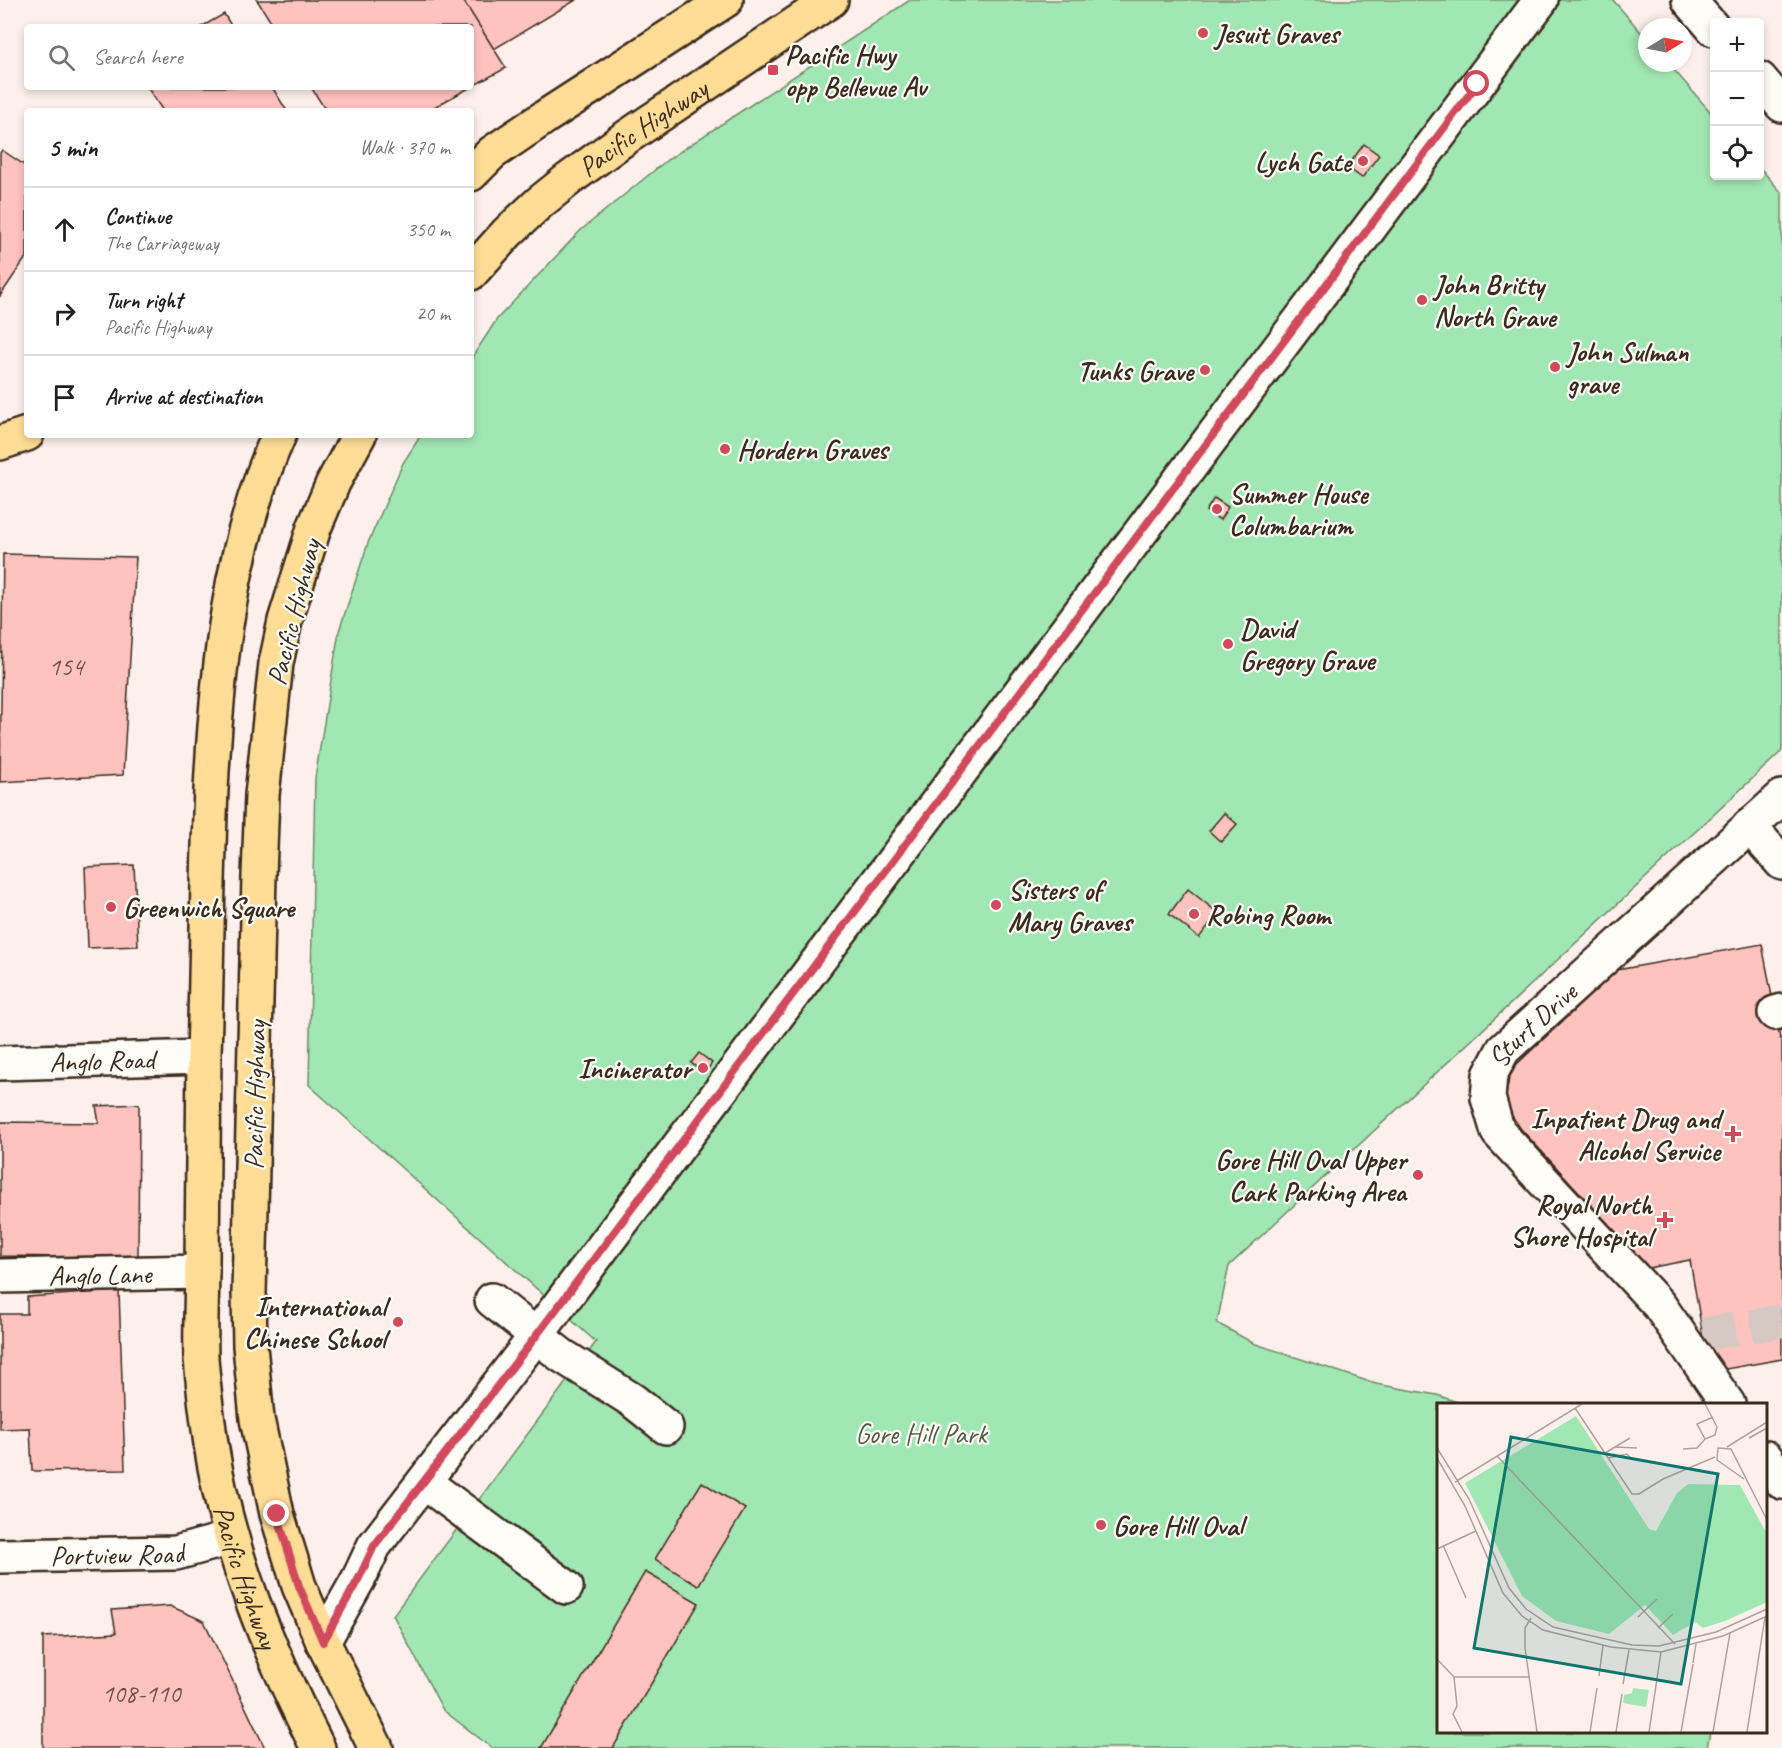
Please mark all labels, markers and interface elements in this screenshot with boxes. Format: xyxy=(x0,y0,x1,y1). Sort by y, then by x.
place label: Jesuit Graves xyxy=(1213,16,1342,51)
north arrow xyxy=(1638,18,1692,72)
map controls xyxy=(1710,18,1764,180)
button: + xyxy=(1710,18,1764,72)
search box xyxy=(24,24,474,90)
marker: Jesuit Graves xyxy=(1196,26,1210,40)
place label: Pacific Hwy opp Bellevue Av xyxy=(785,37,928,104)
icon: search xyxy=(45,41,78,74)
text: Search here xyxy=(93,43,183,71)
marker: Pacific Hwy opp Bellevue Av xyxy=(766,63,780,77)
street label: Pacific Highway xyxy=(571,70,716,184)
route start xyxy=(1463,70,1489,96)
button: − xyxy=(1710,72,1764,126)
button: locate xyxy=(1710,126,1764,180)
text: 5 min xyxy=(48,131,97,164)
text: Walk · 370 m xyxy=(360,135,450,160)
place label: Lych Gate xyxy=(1255,144,1354,179)
marker: Lych Gate xyxy=(1356,154,1370,168)
text: Continue xyxy=(105,203,171,231)
icon: ahead xyxy=(48,213,81,246)
text: 350 m xyxy=(407,217,450,242)
text: The Carriageway xyxy=(105,231,219,256)
place label: John Britty North Grave xyxy=(1432,267,1558,334)
text: Turn right xyxy=(105,287,182,315)
marker: John Britty North Grave xyxy=(1415,293,1429,307)
icon: right xyxy=(48,297,81,330)
text: 20 m xyxy=(416,301,450,326)
text: Pacific Highway xyxy=(105,315,211,340)
place label: John Sulman grave xyxy=(1565,334,1689,401)
place label: Tunks Grave xyxy=(1077,353,1196,388)
marker: John Sulman grave xyxy=(1548,360,1562,374)
marker: Tunks Grave xyxy=(1198,363,1212,377)
icon: arrive xyxy=(48,381,81,414)
text: Arrive at destination xyxy=(105,383,262,411)
place label: Hordern Graves xyxy=(737,432,891,467)
marker: Hordern Graves xyxy=(718,442,732,456)
place label: Summer House Columbarium xyxy=(1229,476,1370,543)
marker: Summer House Columbarium xyxy=(1210,502,1224,516)
street label: Pacific Highway xyxy=(258,533,329,689)
place label: David Gregory Grave xyxy=(1240,611,1377,678)
marker: David Gregory Grave xyxy=(1221,637,1235,651)
house number: 154 xyxy=(48,650,86,683)
place label: Sisters of Mary Graves xyxy=(1008,872,1135,940)
place label: Greenwich Square xyxy=(123,890,297,925)
place label: Robing Room xyxy=(1206,897,1333,932)
marker: Sisters of Mary Graves xyxy=(989,898,1003,912)
marker: Greenwich Square xyxy=(104,900,118,914)
marker: Robing Room xyxy=(1187,907,1201,921)
street label: Sturt Drive xyxy=(1480,973,1586,1073)
street label: Pacific Highway xyxy=(236,1018,273,1170)
street label: Anglo Road xyxy=(49,1041,159,1080)
place label: Incinerator xyxy=(578,1051,694,1086)
marker: Incinerator xyxy=(696,1061,710,1075)
place label: Inpatient Drug and Alcohol Service xyxy=(1530,1101,1725,1168)
marker: Inpatient Drug and Alcohol Service xyxy=(1724,1125,1742,1143)
place label: Gore Hill Oval Upper Cark Parking Area xyxy=(1215,1142,1409,1209)
marker: Gore Hill Oval Upper Cark Parking Area xyxy=(1411,1168,1425,1182)
place label: Royal North Shore Hospital xyxy=(1510,1187,1657,1254)
marker: Royal North Shore Hospital xyxy=(1656,1211,1674,1229)
street label: Anglo Lane xyxy=(48,1256,154,1293)
place label: International Chinese School xyxy=(244,1289,392,1356)
marker: International Chinese School xyxy=(391,1315,405,1329)
inset map xyxy=(1437,1403,1767,1733)
park label: Gore Hill Park xyxy=(855,1416,989,1451)
route end xyxy=(263,1500,289,1526)
street label: Pacific Highway xyxy=(206,1502,287,1656)
place label: Gore Hill Oval xyxy=(1113,1508,1248,1543)
marker: Gore Hill Oval xyxy=(1094,1518,1108,1532)
street label: Portview Road xyxy=(50,1534,192,1573)
house number: 108-110 xyxy=(102,1677,183,1710)

